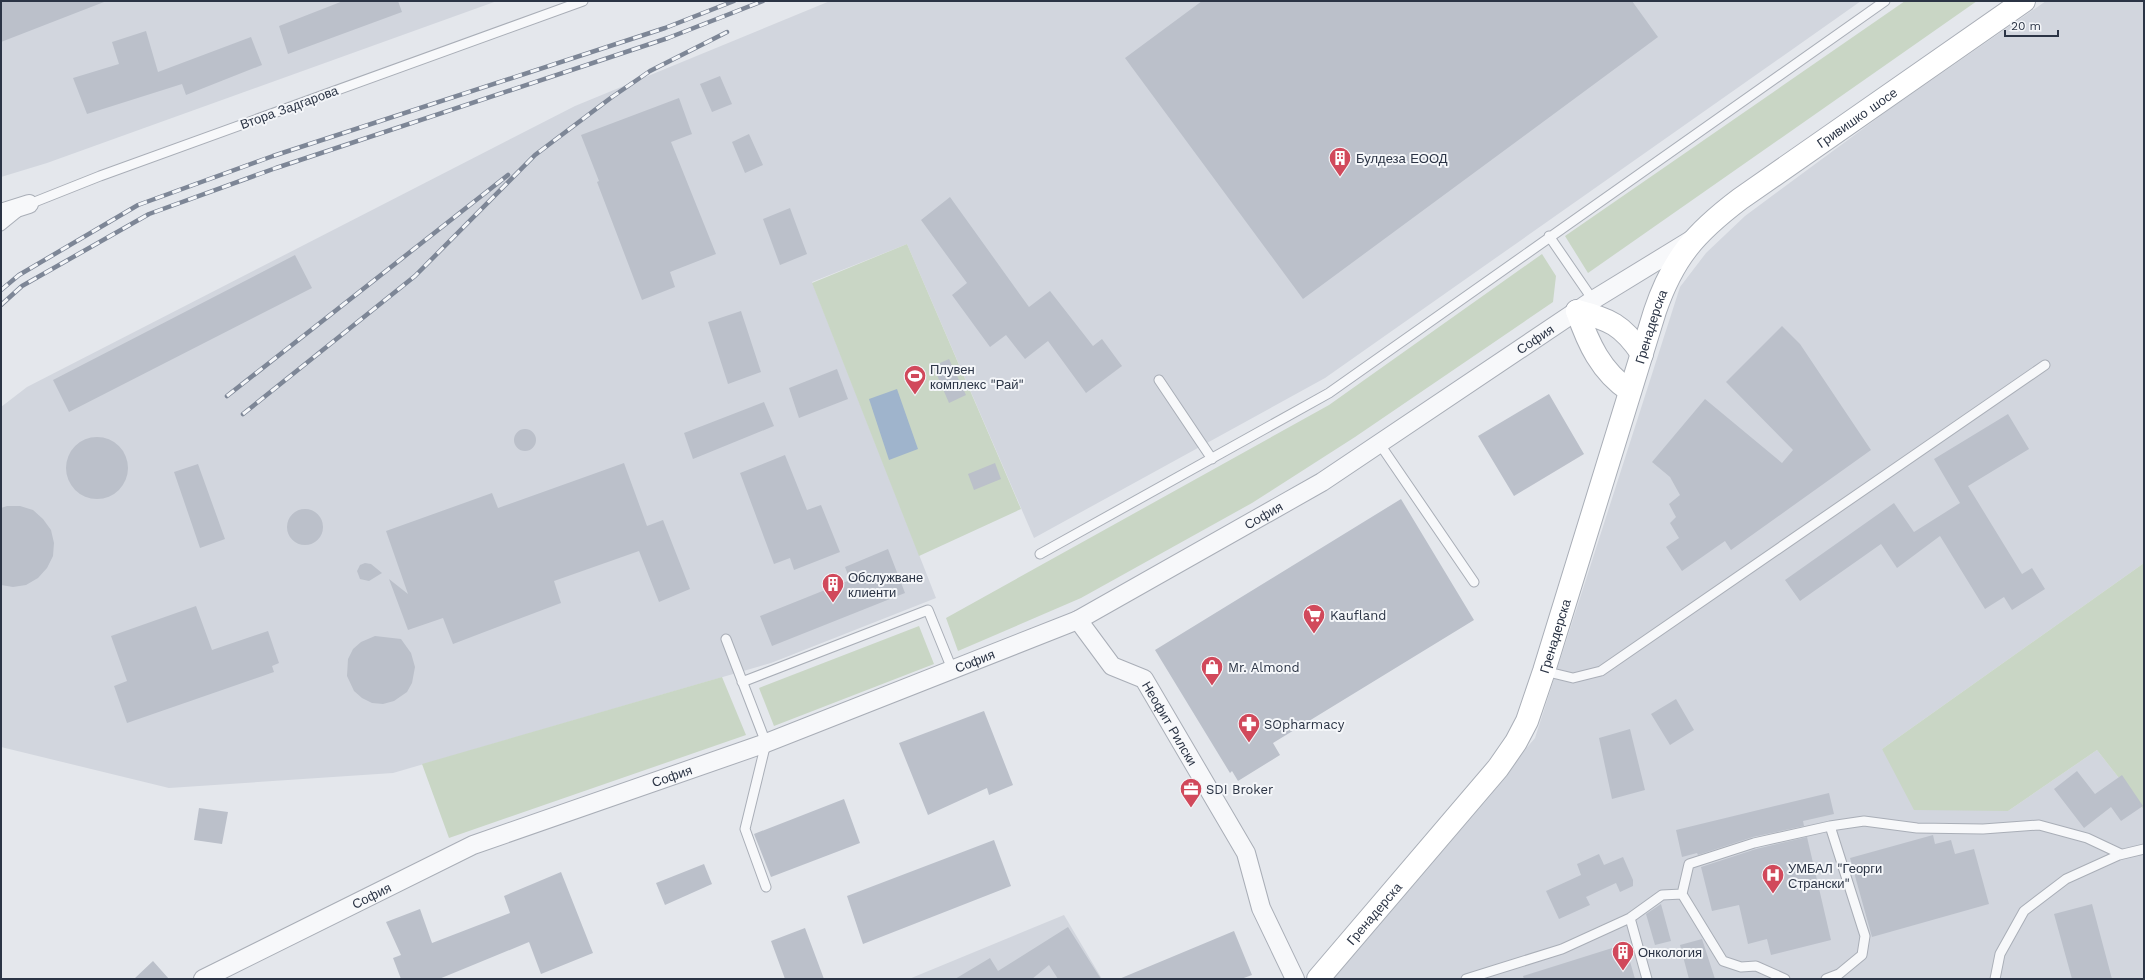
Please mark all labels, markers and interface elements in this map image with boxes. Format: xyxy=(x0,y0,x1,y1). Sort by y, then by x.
scale bar xyxy=(2005,12,2058,38)
text: 20 m xyxy=(2011,19,2041,33)
street label: Втора Задгарова xyxy=(238,83,341,132)
street label: Гривишко шосе xyxy=(1814,85,1900,151)
building icon: Булдеза ЕООД xyxy=(1327,145,1353,178)
place label: Булдеза ЕООД xyxy=(1356,151,1448,166)
street label: Гренадерска xyxy=(1632,287,1671,366)
street label: София xyxy=(1514,321,1557,357)
place label: Плувен комплекс "Рай" xyxy=(930,362,1024,392)
sports icon: Плувен комплекс "Рай" xyxy=(902,363,928,396)
street label: София xyxy=(1242,499,1285,532)
place label: Обслужване клиенти xyxy=(848,570,923,600)
building icon: Обслужване клиенти xyxy=(820,571,846,604)
street label: Гренадерска xyxy=(1537,597,1574,675)
supermarket icon: Kaufland xyxy=(1301,602,1327,635)
place label: Kaufland xyxy=(1330,608,1386,623)
street label: София xyxy=(953,647,997,676)
shop icon: Mr. Almond xyxy=(1199,654,1225,687)
place label: Mr. Almond xyxy=(1228,660,1300,675)
street label: Неофит Рилски xyxy=(1139,679,1200,768)
pharmacy icon: SOpharmacy xyxy=(1236,711,1262,744)
place label: SOpharmacy xyxy=(1264,717,1345,732)
street label: София xyxy=(650,762,694,790)
office icon: SDI Broker xyxy=(1178,776,1204,809)
place label: SDI Broker xyxy=(1206,782,1273,797)
place label: УМБАЛ "Георги Странски" xyxy=(1788,861,1882,891)
hospital icon: УМБАЛ "Георги Странски" xyxy=(1760,862,1786,895)
street label: Гренадерска xyxy=(1344,879,1405,948)
street label: София xyxy=(350,880,394,912)
building icon: Онкология xyxy=(1610,939,1636,972)
place label: Онкология xyxy=(1638,945,1702,960)

